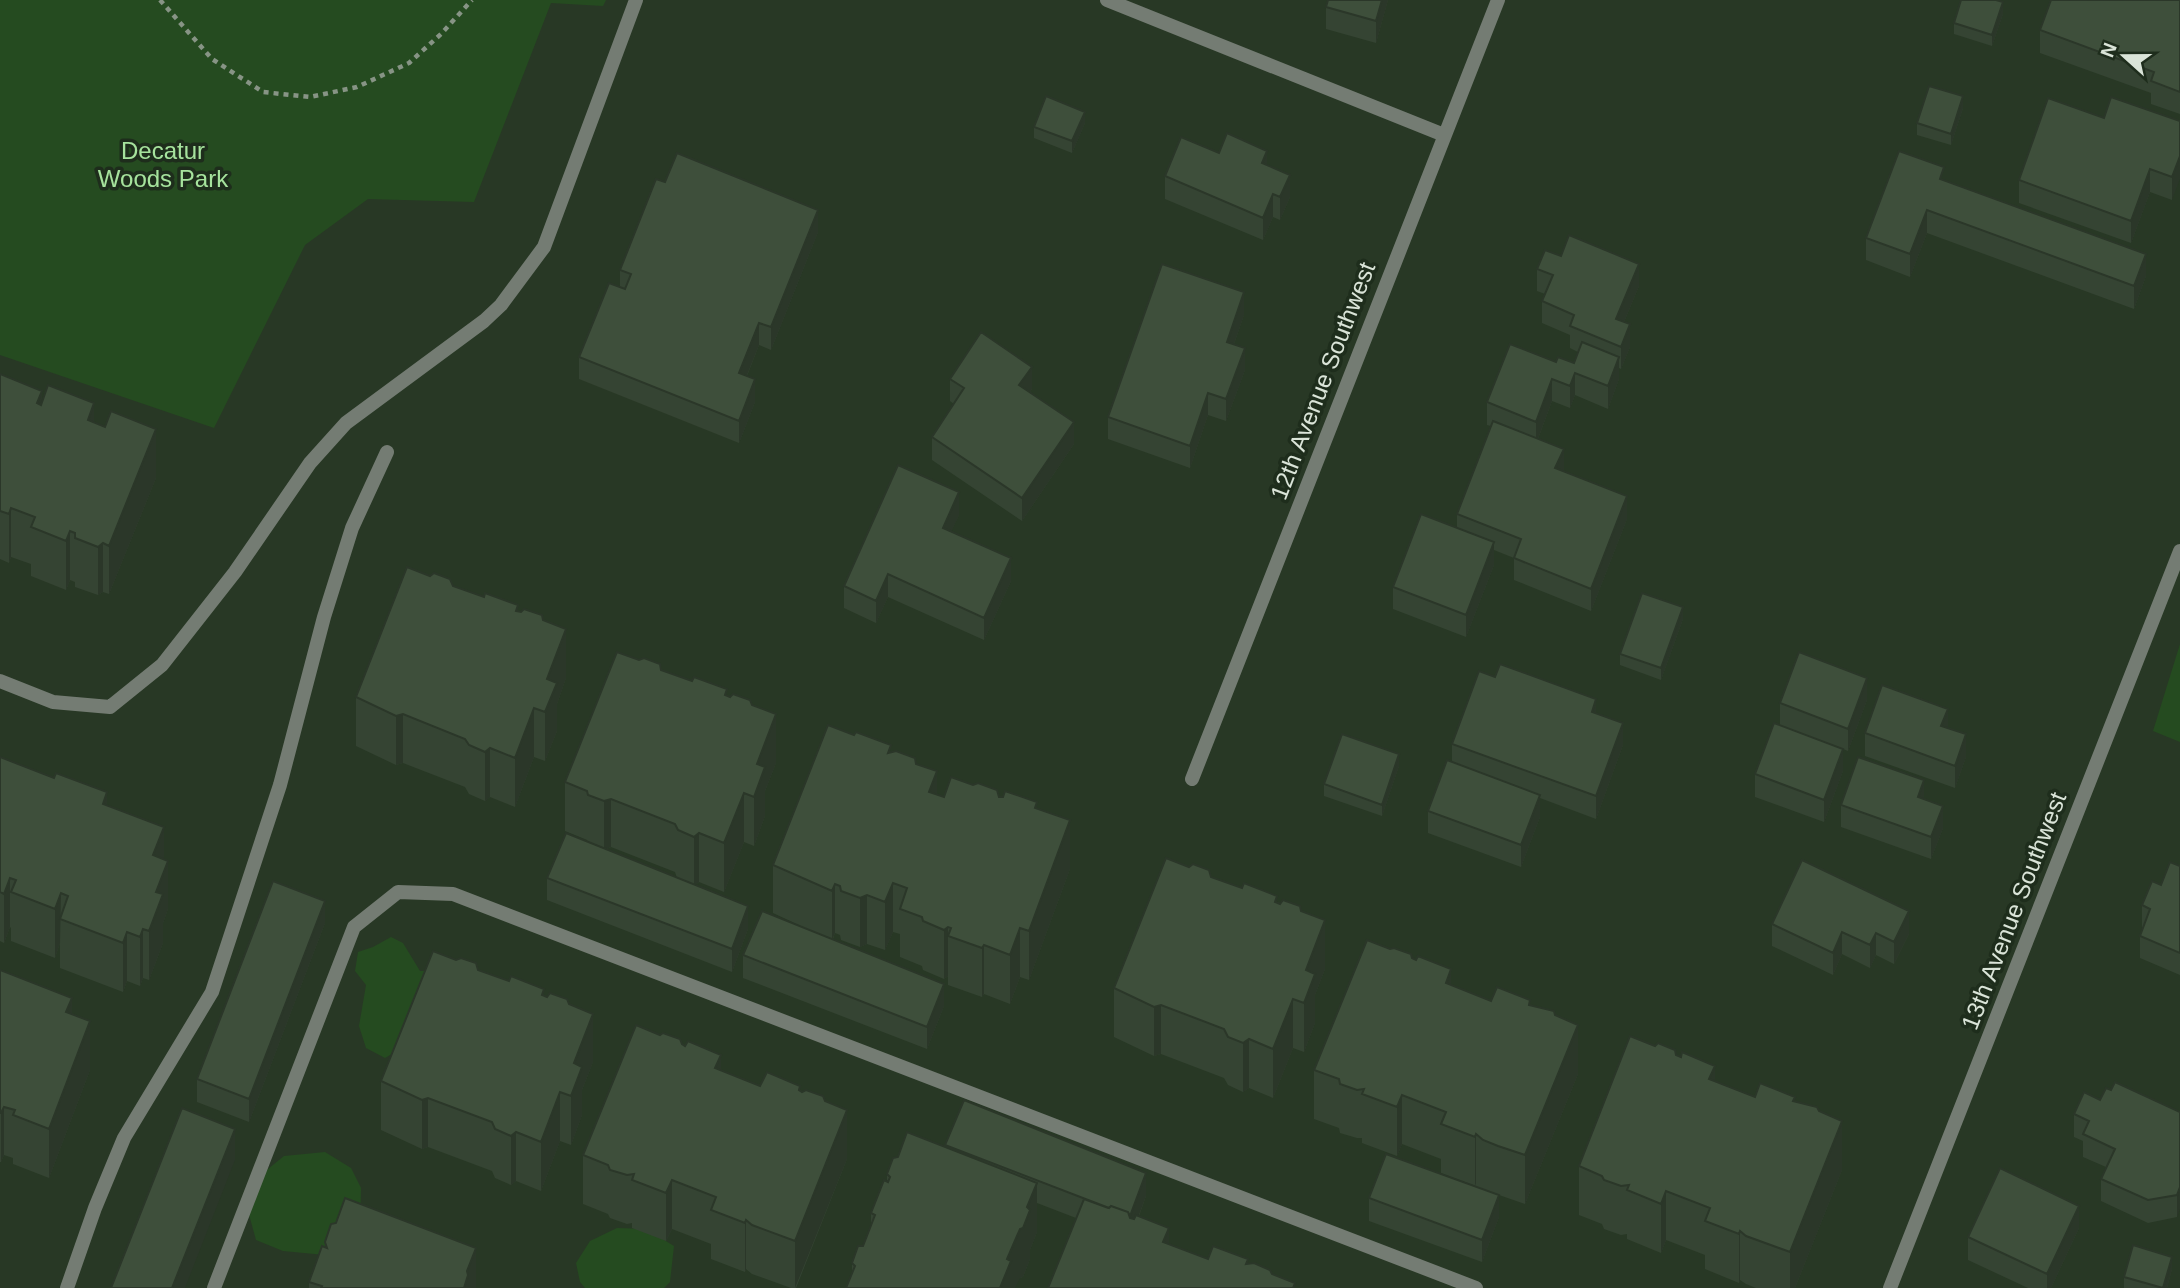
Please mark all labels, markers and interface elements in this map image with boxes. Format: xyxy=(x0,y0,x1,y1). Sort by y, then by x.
north arrow xyxy=(2089,21,2159,91)
text: N xyxy=(2096,40,2121,60)
park label: Decatur Woods Park xyxy=(98,137,229,192)
street label: 12th Avenue Southwest xyxy=(1265,258,1380,503)
street label: 13th Avenue Southwest xyxy=(1956,788,2071,1033)

